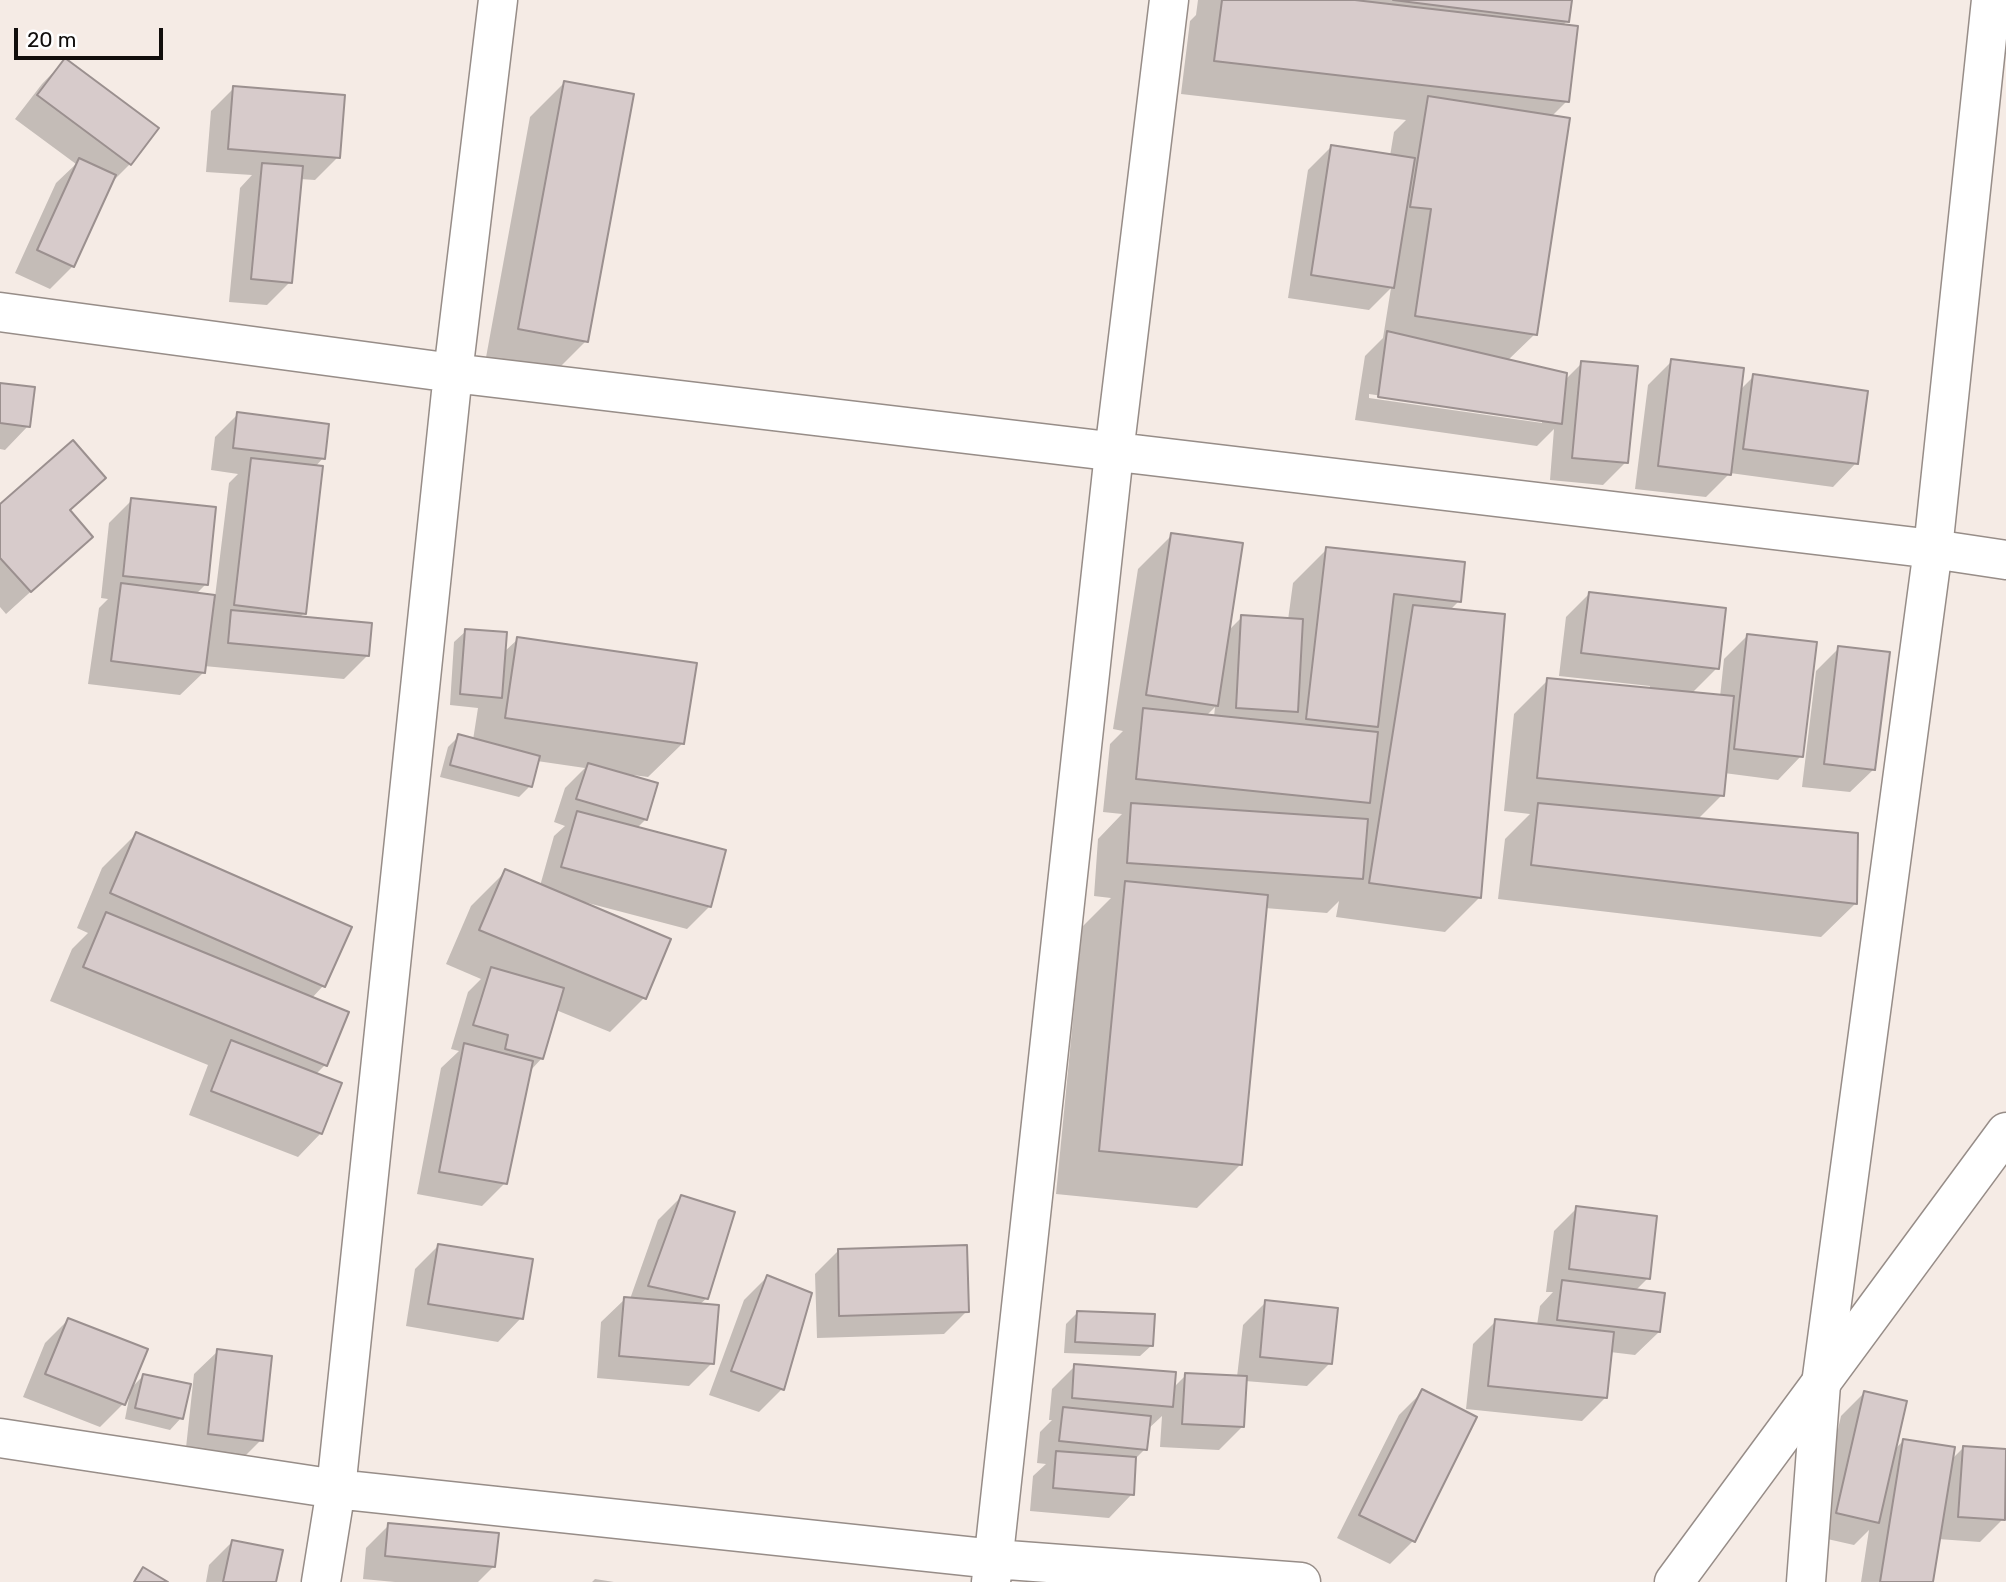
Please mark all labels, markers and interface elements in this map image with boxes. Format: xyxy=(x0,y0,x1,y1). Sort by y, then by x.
scale bar xyxy=(18,14,166,58)
text: 20 m xyxy=(27,27,76,52)

